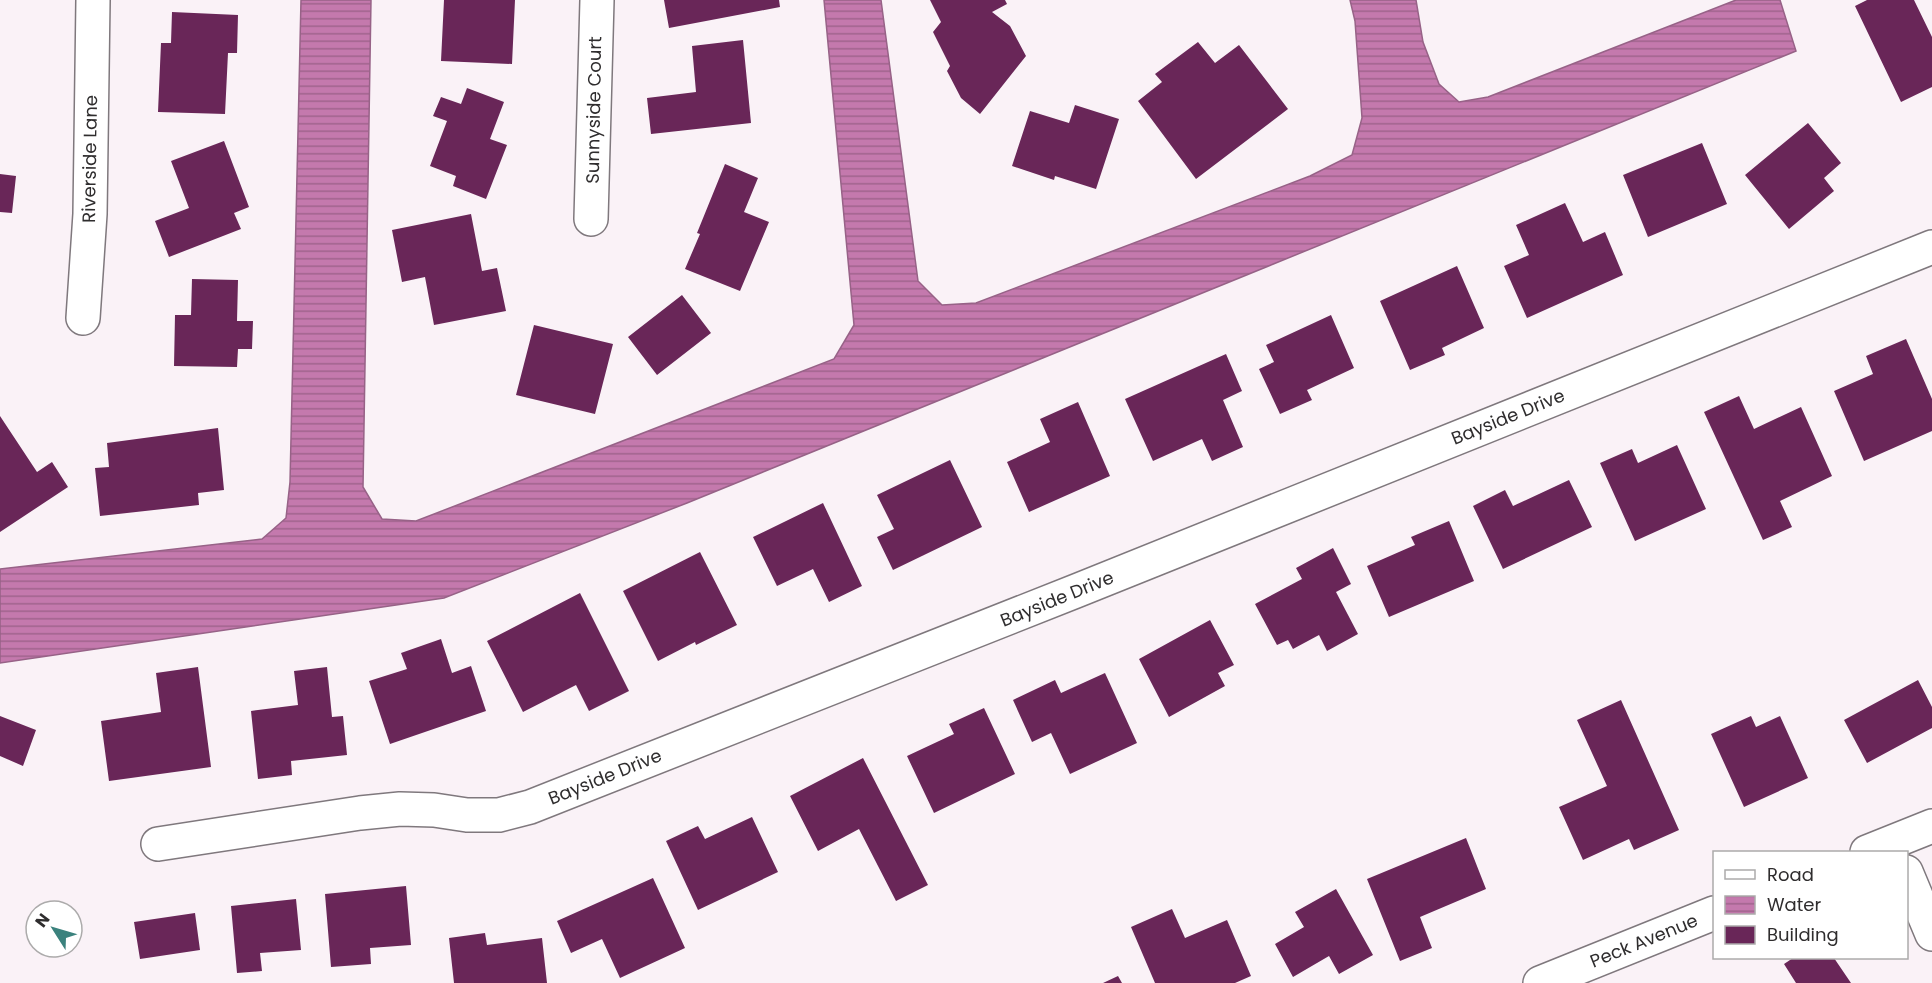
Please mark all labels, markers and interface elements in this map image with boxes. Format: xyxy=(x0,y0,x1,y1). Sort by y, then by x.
street label: Sunnyside Court xyxy=(580,36,607,184)
street label: Riverside Lane xyxy=(76,95,103,223)
street label: Bayside Drive xyxy=(1447,382,1568,451)
street label: Bayside Drive xyxy=(996,564,1117,633)
street label: Bayside Drive xyxy=(544,742,665,811)
legend xyxy=(1713,851,1908,959)
text: Road xyxy=(1767,862,1814,887)
text: Water xyxy=(1767,892,1821,917)
north arrow xyxy=(24,899,84,959)
street label: Peck Avenue xyxy=(1586,908,1701,974)
text: N xyxy=(30,909,55,932)
text: Building xyxy=(1767,922,1839,947)

